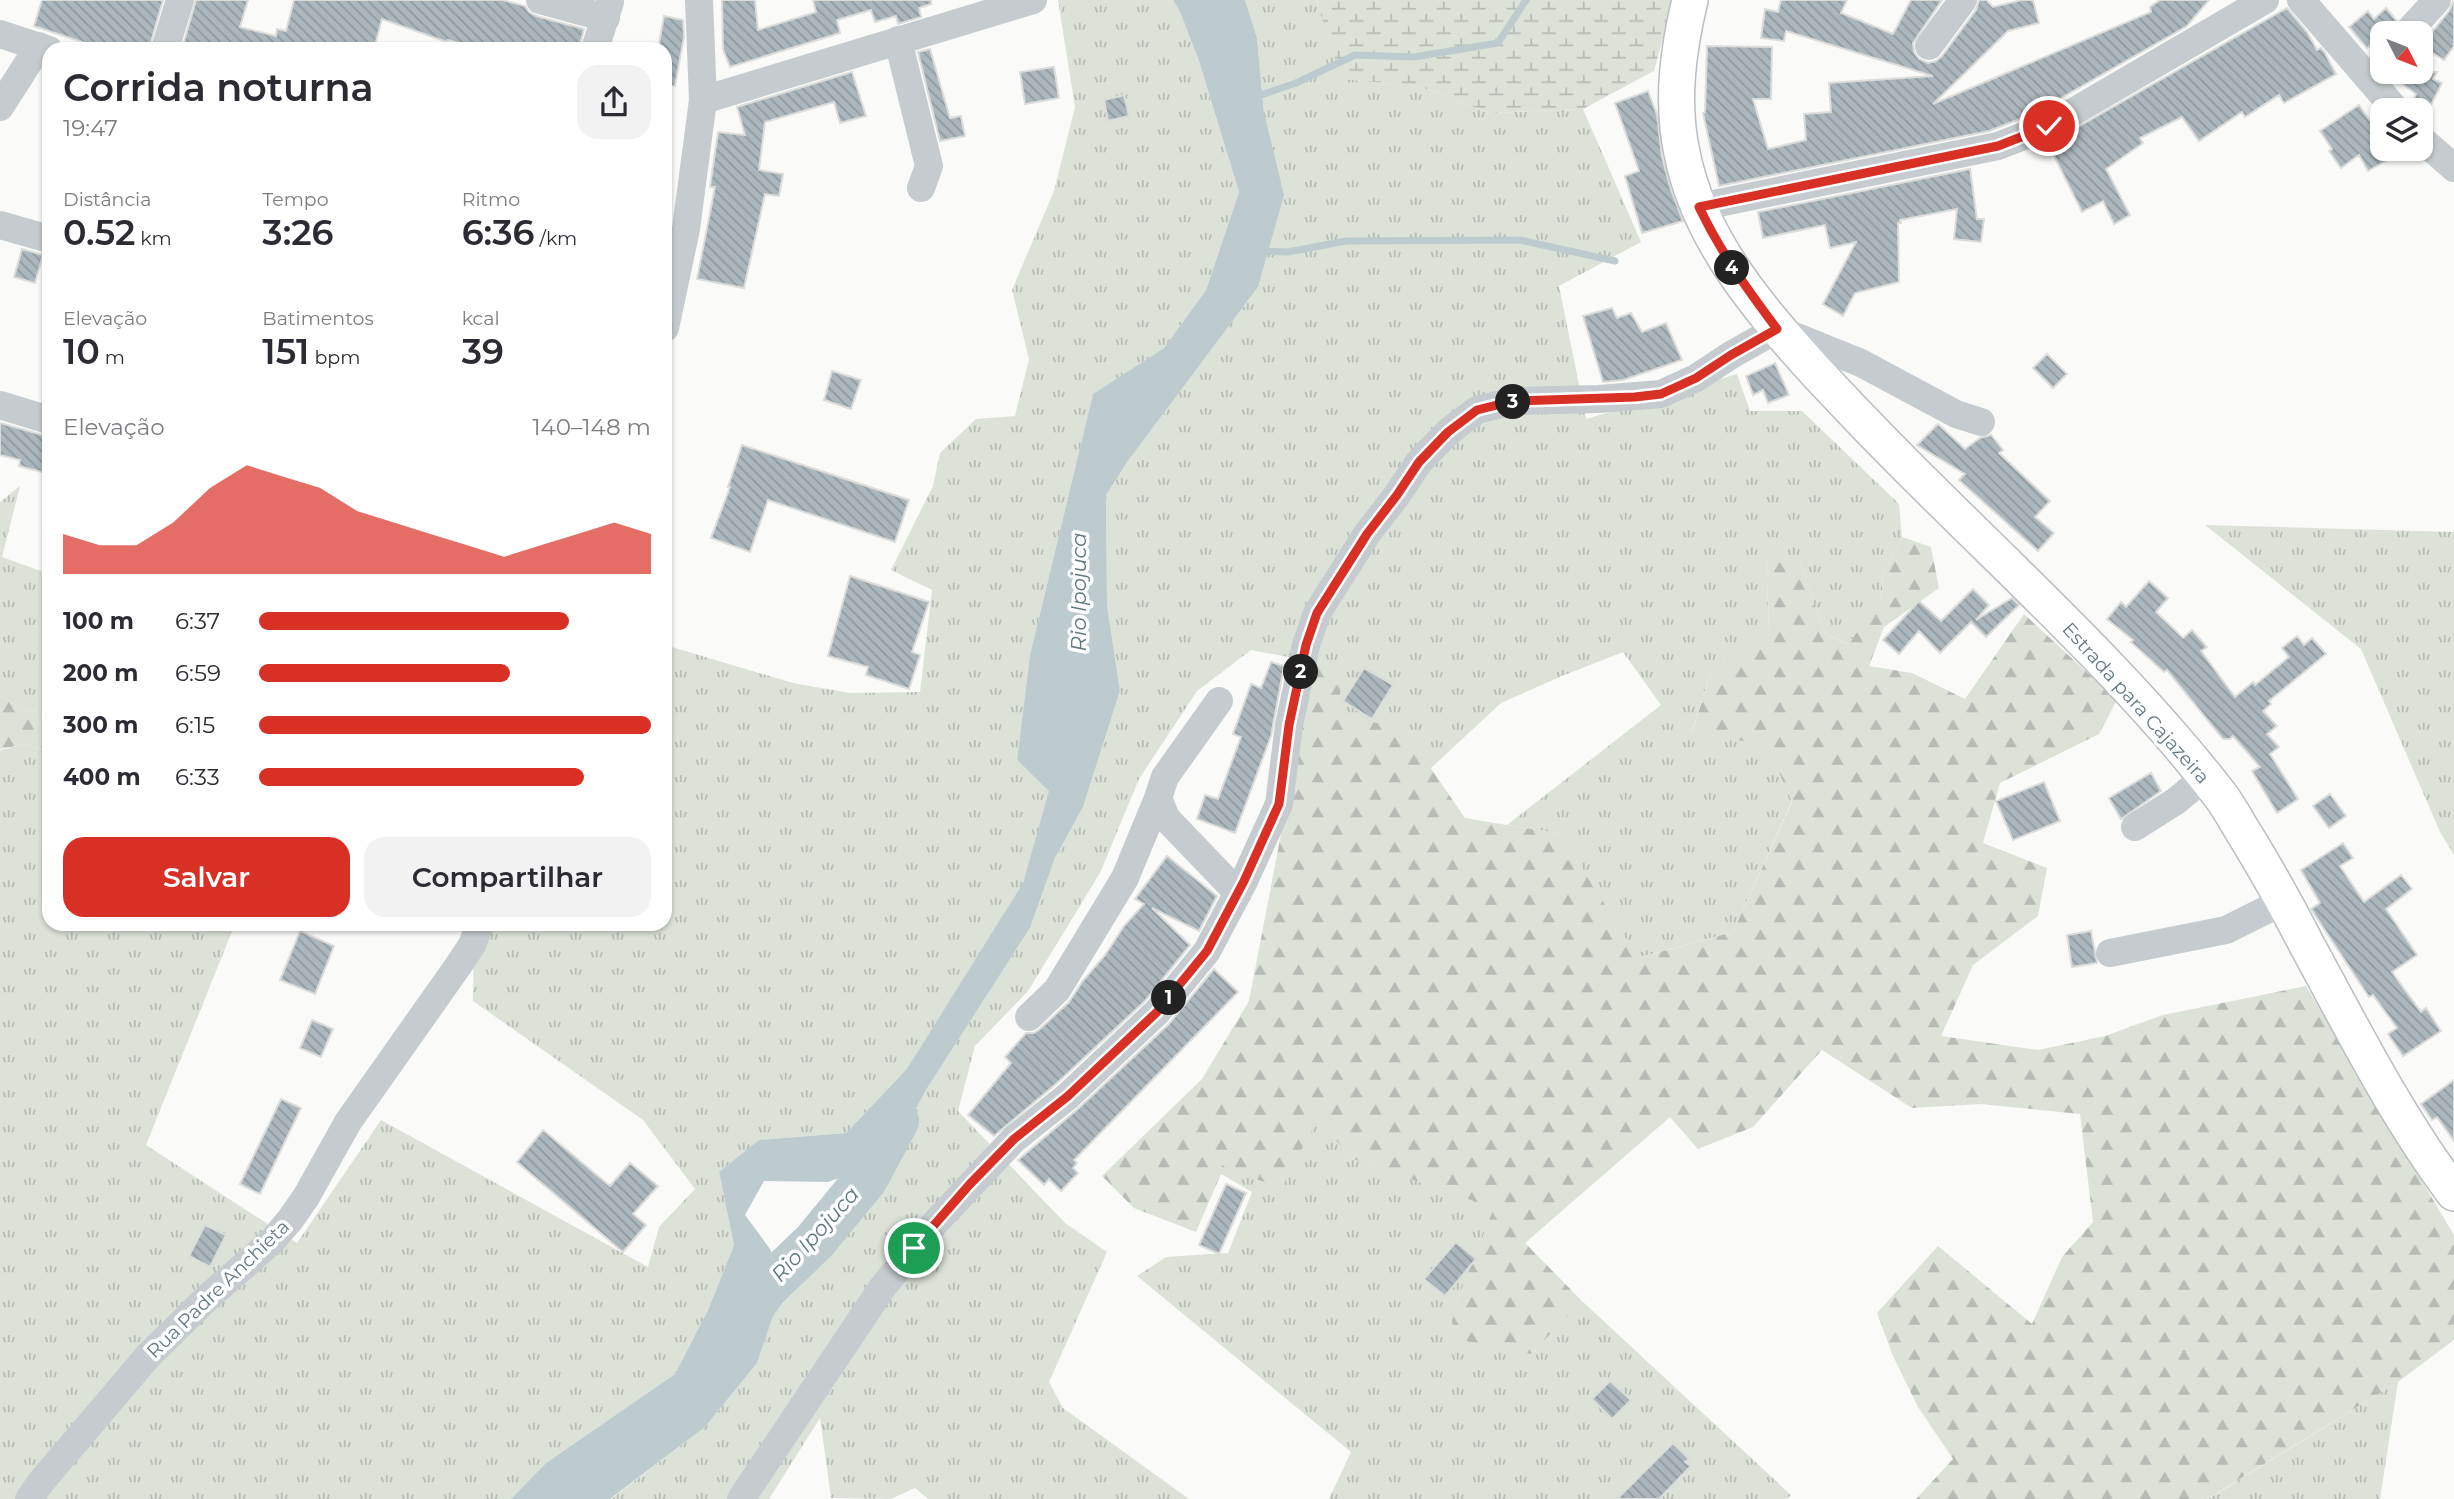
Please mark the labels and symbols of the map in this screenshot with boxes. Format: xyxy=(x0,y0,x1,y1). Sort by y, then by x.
north arrow xyxy=(2370,21,2432,84)
pin xyxy=(2019,96,2079,156)
pin: 4 xyxy=(1714,250,1750,286)
pin: 3 xyxy=(1496,384,1530,420)
water label: Rio Ipojuca xyxy=(1066,533,1091,651)
street label: Estrada para Cajazeira xyxy=(2058,618,2214,788)
pin: 2 xyxy=(1284,654,1318,690)
pin: 1 xyxy=(1152,981,1186,1016)
water label: Rio Ipojuca xyxy=(766,1181,864,1287)
street label: Rua Padre Anchieta xyxy=(142,1215,294,1363)
pin xyxy=(884,1218,944,1278)

